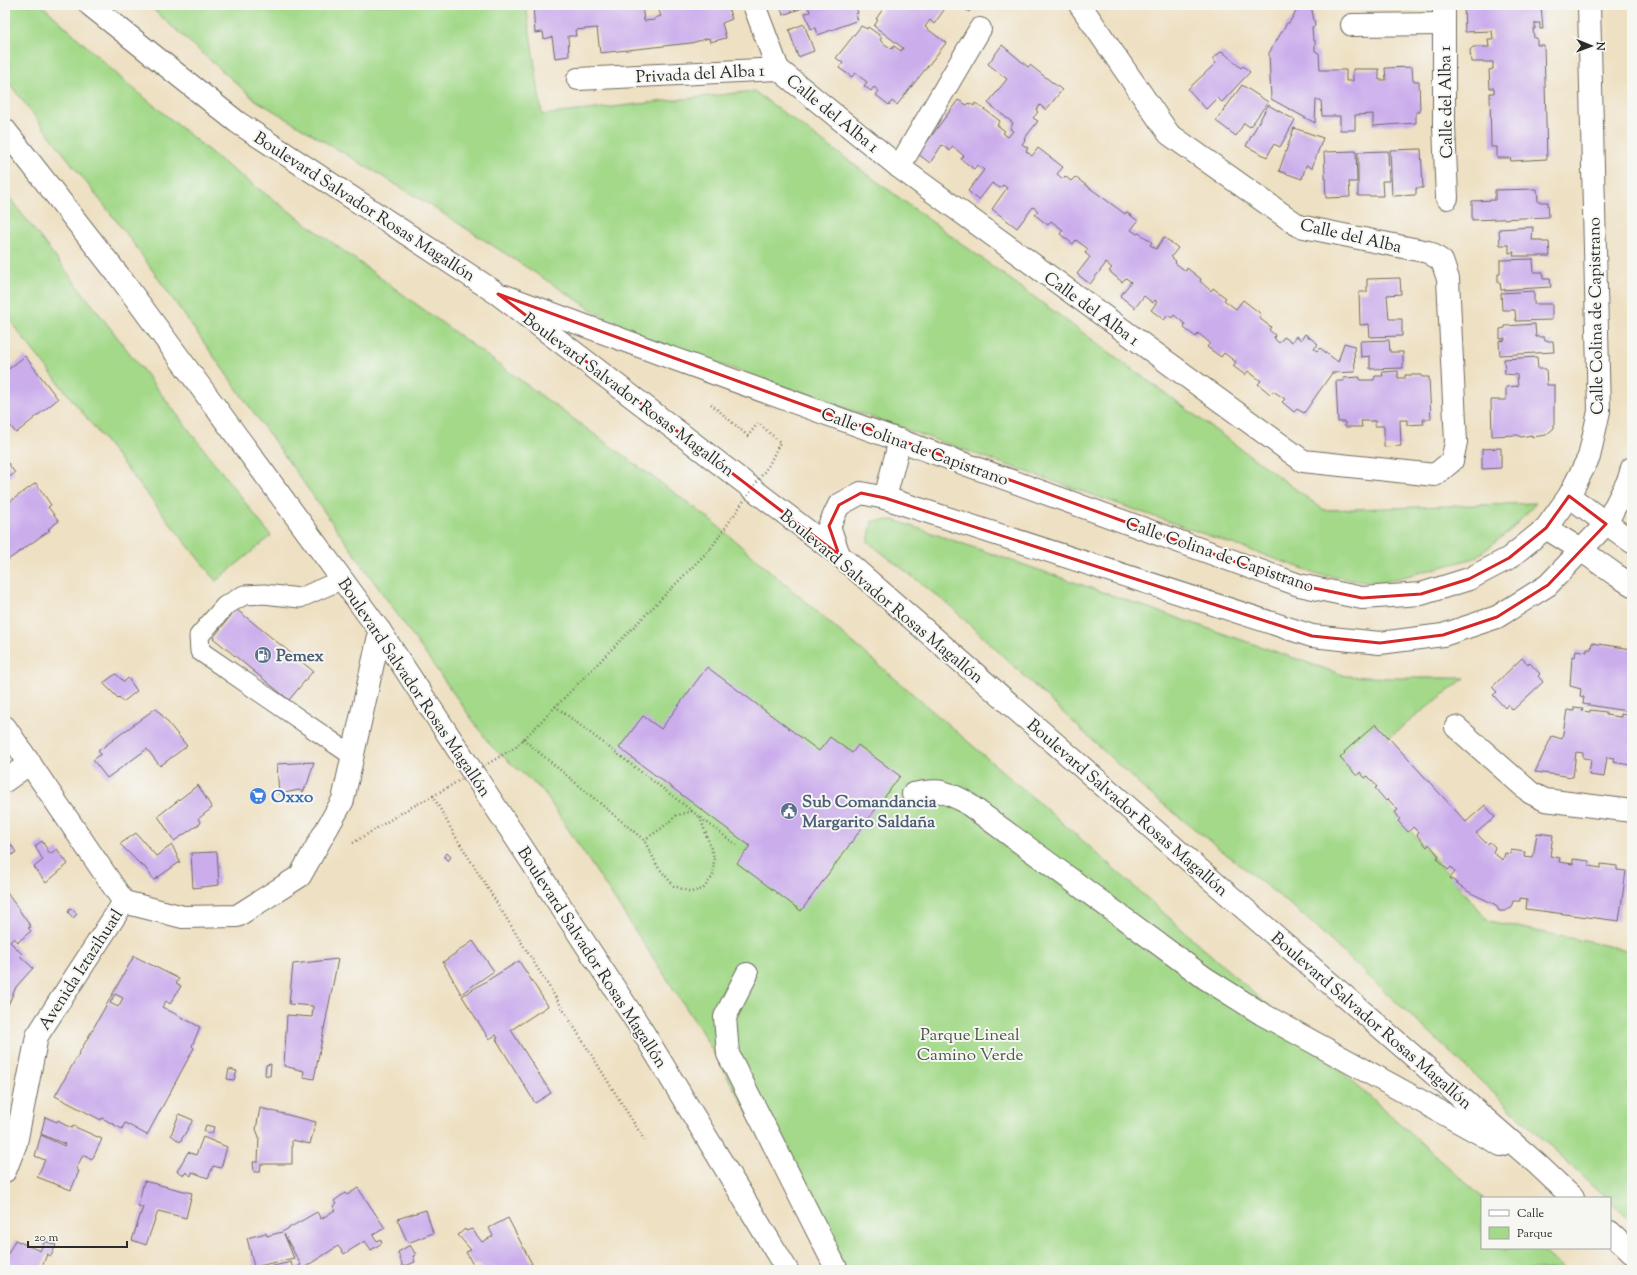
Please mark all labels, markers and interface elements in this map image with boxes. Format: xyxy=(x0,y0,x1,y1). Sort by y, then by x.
north arrow xyxy=(1571,26,1611,66)
text: N xyxy=(1592,41,1608,51)
street label: Calle del Alba 1 xyxy=(1434,45,1460,159)
street label: Privada del Alba 1 xyxy=(635,60,765,90)
street label: Calle del Alba 1 xyxy=(780,70,883,160)
street label: Boulevard Salvador Rosas Magallón xyxy=(248,127,479,288)
street label: Calle del Alba xyxy=(1297,214,1404,260)
street label: Calle Colina de Capistrano xyxy=(1583,217,1611,415)
street label: Calle del Alba 1 xyxy=(1038,267,1144,353)
street label: Boulevard Salvador Rosas Magallón xyxy=(517,308,739,483)
street label: Calle Colina de Capistrano xyxy=(817,403,1011,493)
street label: Boulevard Salvador Rosas Magallón xyxy=(774,505,988,690)
street label: Calle Colina de Capistrano xyxy=(1122,512,1317,599)
street label: Boulevard Salvador Rosas Magallón xyxy=(331,574,496,802)
fuel station icon: Pemex xyxy=(253,645,273,665)
place label: Pemex xyxy=(276,645,324,669)
street label: Boulevard Salvador Rosas Magallón xyxy=(1021,714,1233,903)
supermarket icon: Oxxo xyxy=(248,786,268,806)
place label: Oxxo xyxy=(271,786,313,810)
place label: Sub Comandancia Margarito Saldaña xyxy=(802,791,937,835)
public building icon: Sub Comandancia Margarito Saldaña xyxy=(779,801,799,821)
street label: Boulevard Salvador Rosas Magallón xyxy=(511,843,672,1074)
street label: Avenida Iztazihuatl xyxy=(34,905,130,1035)
street label: Boulevard Salvador Rosas Magallón xyxy=(1265,927,1477,1116)
park label: Parque Lineal Camino Verde xyxy=(917,1024,1023,1068)
legend xyxy=(1481,1197,1611,1249)
text: Calle xyxy=(1517,1205,1545,1223)
scale bar xyxy=(28,1223,127,1249)
text: Parque xyxy=(1517,1225,1553,1243)
text: 20 m xyxy=(34,1229,59,1247)

